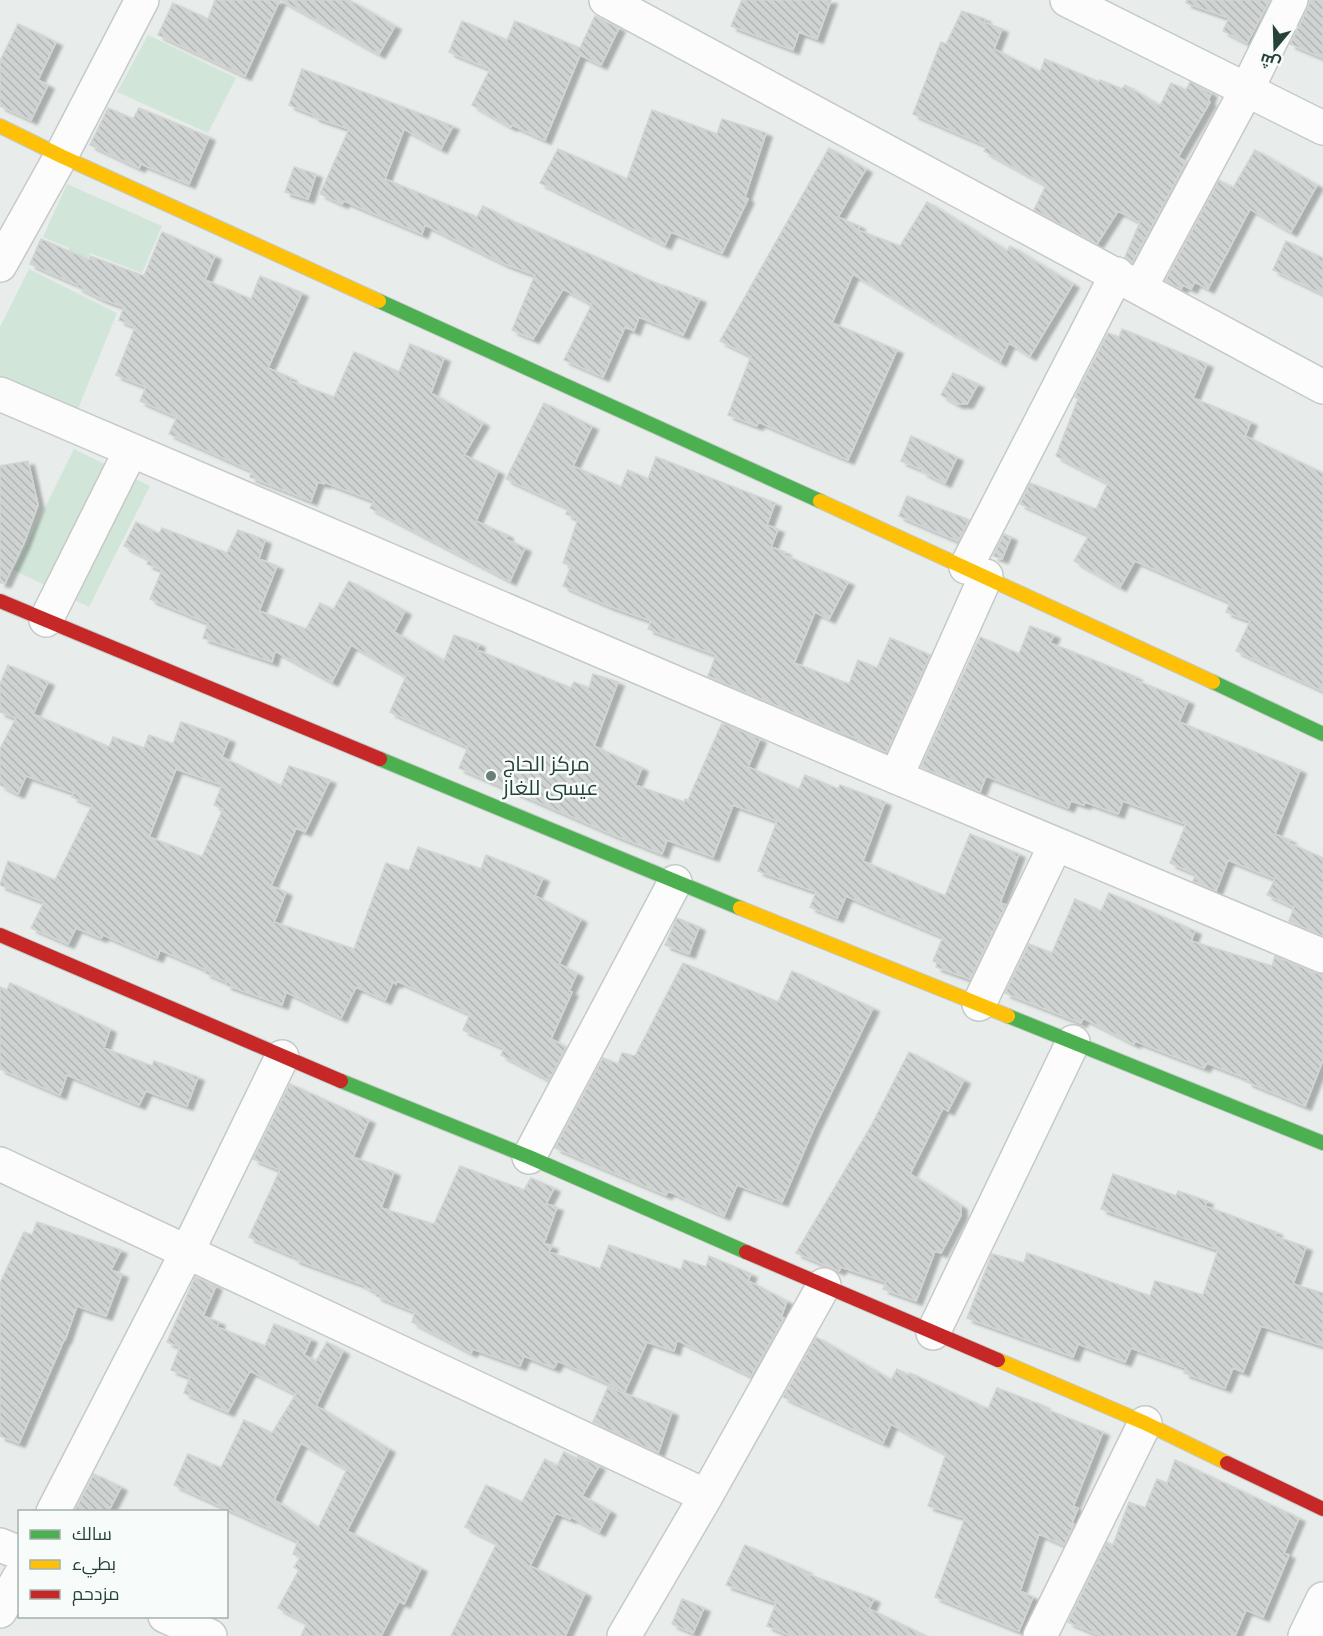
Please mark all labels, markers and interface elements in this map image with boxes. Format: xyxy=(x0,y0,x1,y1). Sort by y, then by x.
north arrow xyxy=(1245,18,1305,78)
text: ش xyxy=(1257,49,1283,75)
place label: مركز الحاج عيسى للغاز xyxy=(502,749,598,801)
marker: مركز الحاج عيسى للغاز xyxy=(484,769,498,783)
legend xyxy=(18,1510,228,1618)
text: سالك xyxy=(72,1522,112,1545)
text: بطيء xyxy=(72,1552,116,1578)
text: مزدحم xyxy=(72,1582,120,1606)

